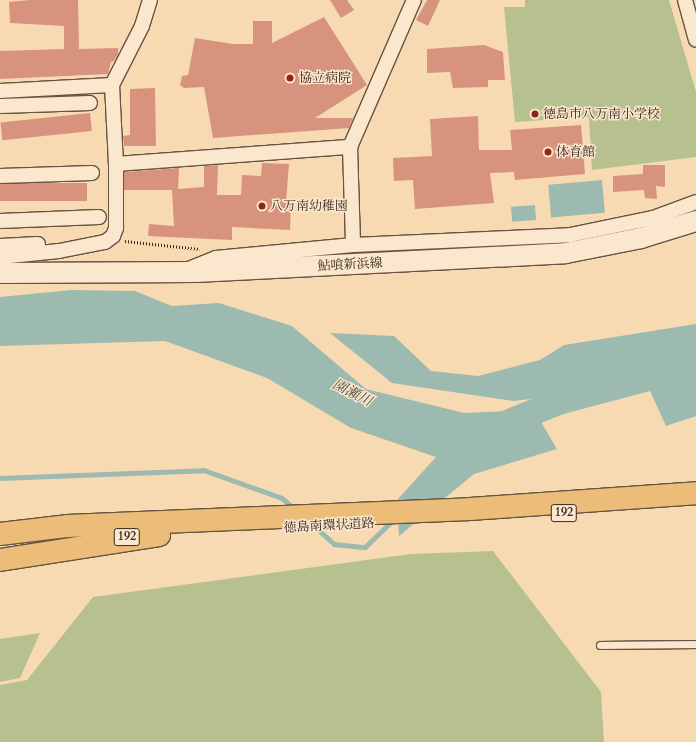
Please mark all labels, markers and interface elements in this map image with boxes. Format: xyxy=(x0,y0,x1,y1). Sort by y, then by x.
place label: 協立病院 xyxy=(299,70,351,86)
marker: 協立病院 xyxy=(284,72,296,84)
place label: 徳島市八万南小学校 xyxy=(543,106,660,122)
marker: 徳島市八万南小学校 xyxy=(530,109,540,119)
place label: 体育館 xyxy=(556,144,595,160)
marker: 体育館 xyxy=(543,147,553,157)
place label: 八万南幼稚園 xyxy=(270,198,348,214)
marker: 八万南幼稚園 xyxy=(257,201,267,211)
street label: 鮎喰新浜線 xyxy=(317,256,383,274)
water label: 園瀬川 xyxy=(329,376,375,410)
road number: 192 xyxy=(550,503,578,523)
street label: 徳島南環状道路 xyxy=(283,516,375,536)
road number: 192 xyxy=(113,527,141,547)

